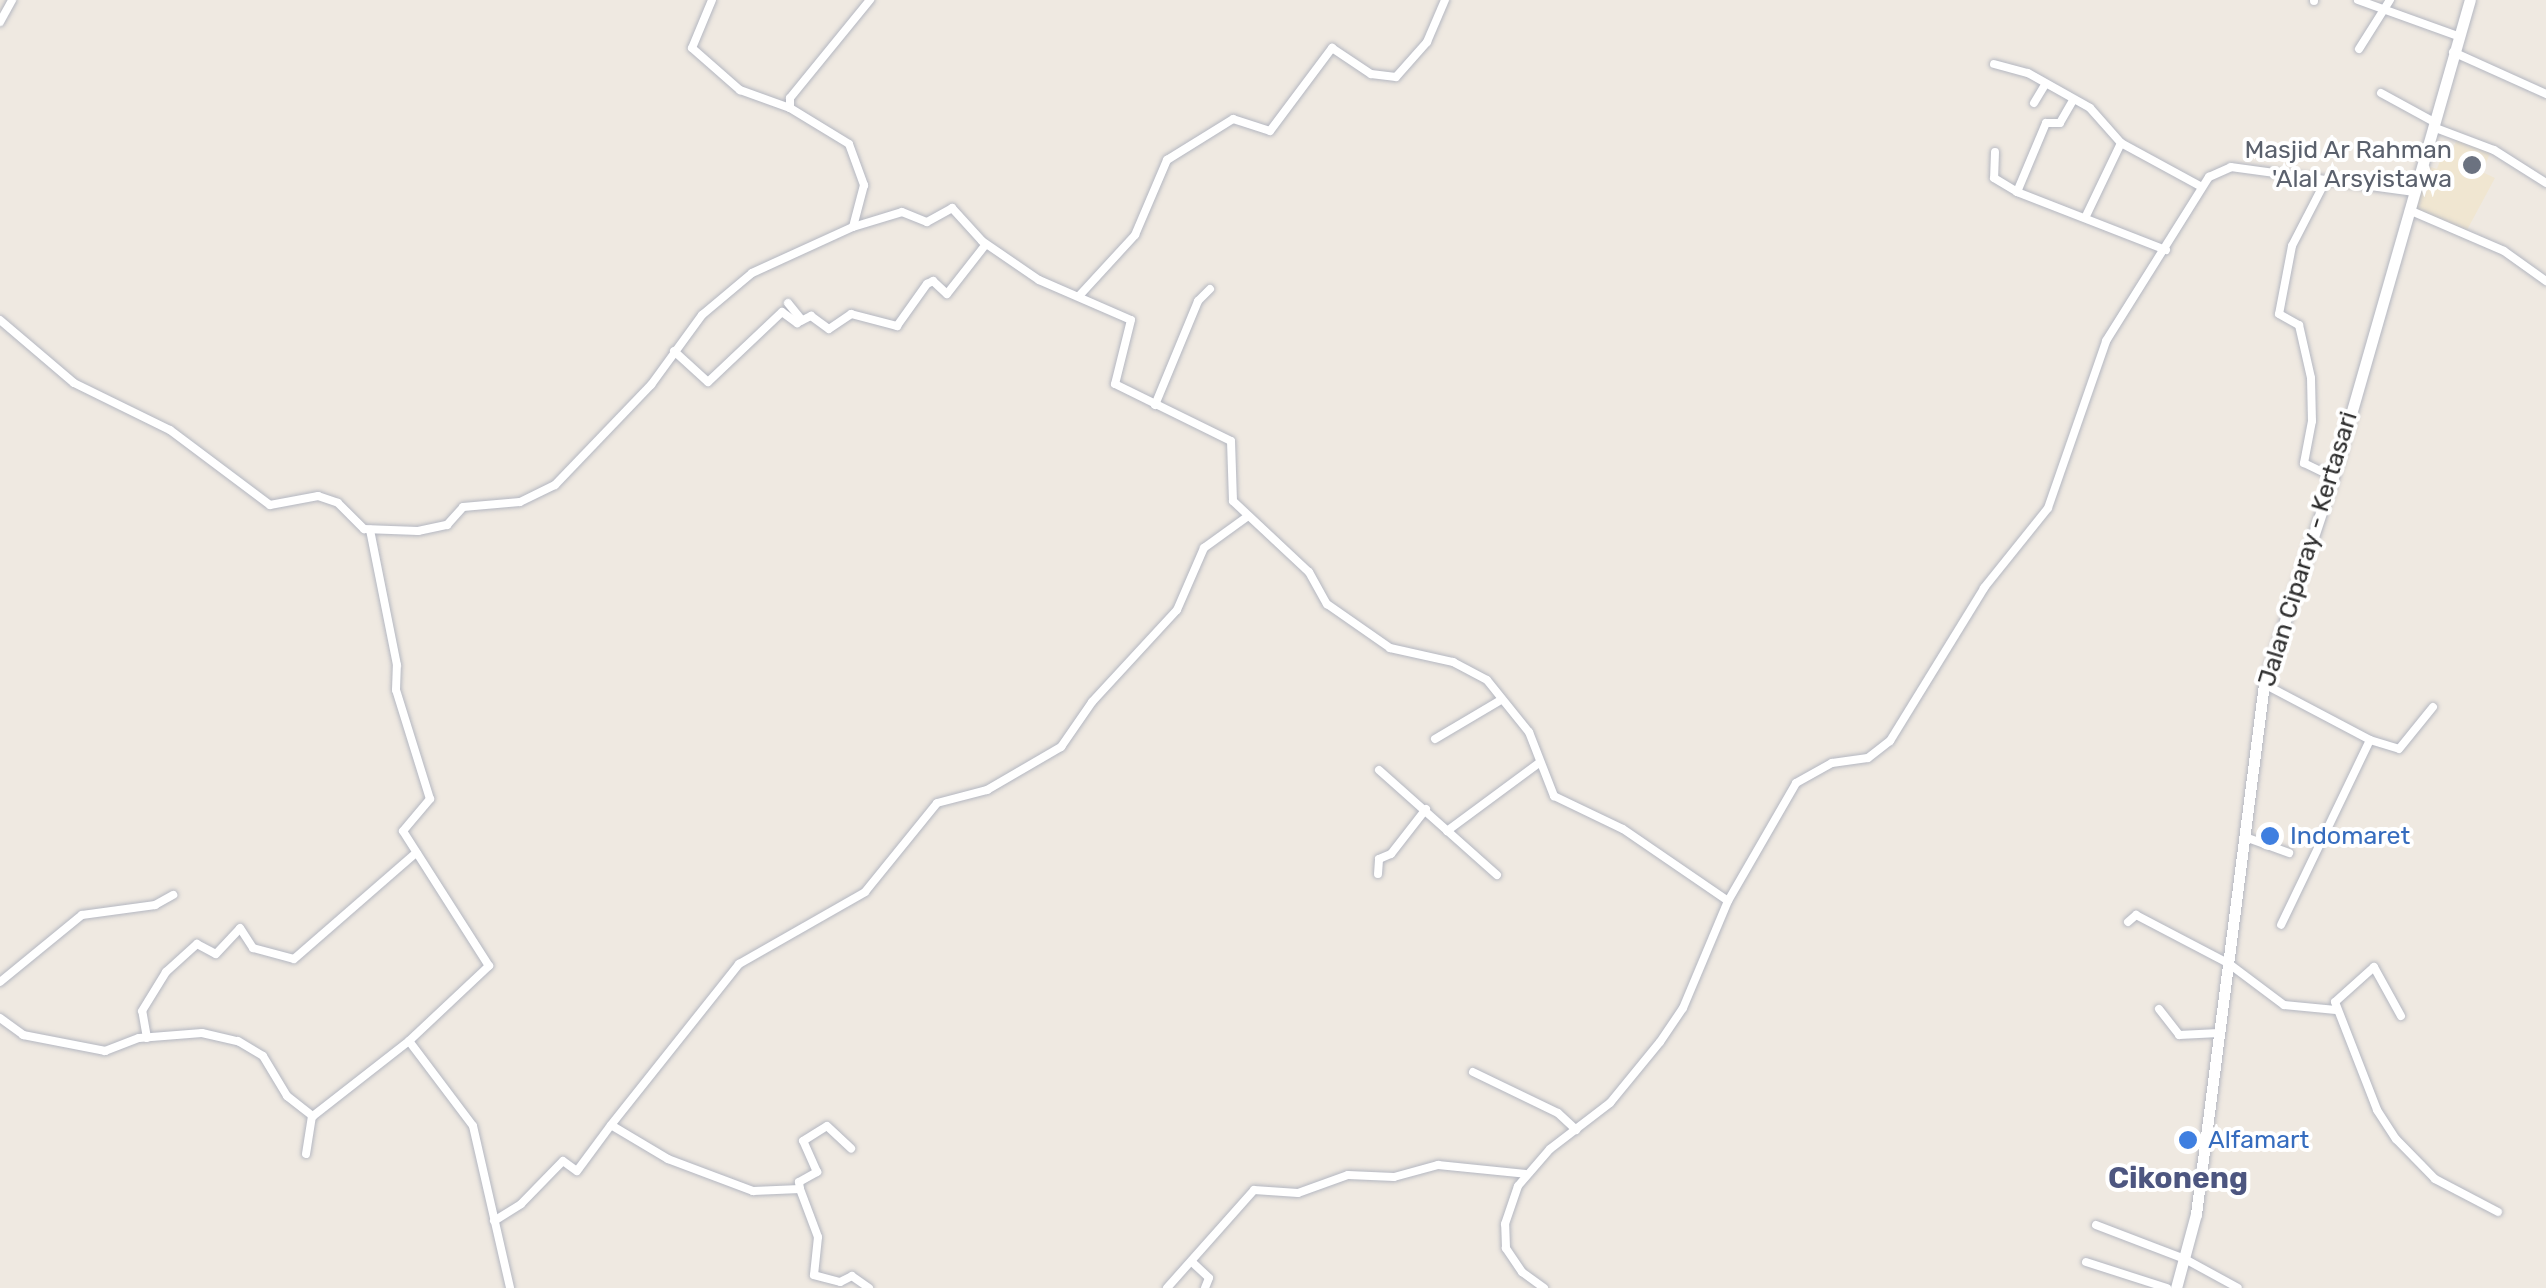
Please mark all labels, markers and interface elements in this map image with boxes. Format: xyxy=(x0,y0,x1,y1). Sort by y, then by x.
place label: Masjid Ar Rahman 'Alal Arsyistawa xyxy=(2243,136,2452,195)
marker: Masjid Ar Rahman 'Alal Arsyistawa xyxy=(2461,154,2483,176)
street label: Jalan Ciparay - Kertasari xyxy=(2252,408,2364,690)
place label: Indomaret xyxy=(2290,821,2410,851)
marker: Indomaret xyxy=(2259,825,2281,847)
place label: Alfamart xyxy=(2208,1125,2309,1155)
marker: Alfamart xyxy=(2177,1129,2199,1151)
district label: Cikoneng xyxy=(2108,1160,2248,1196)

